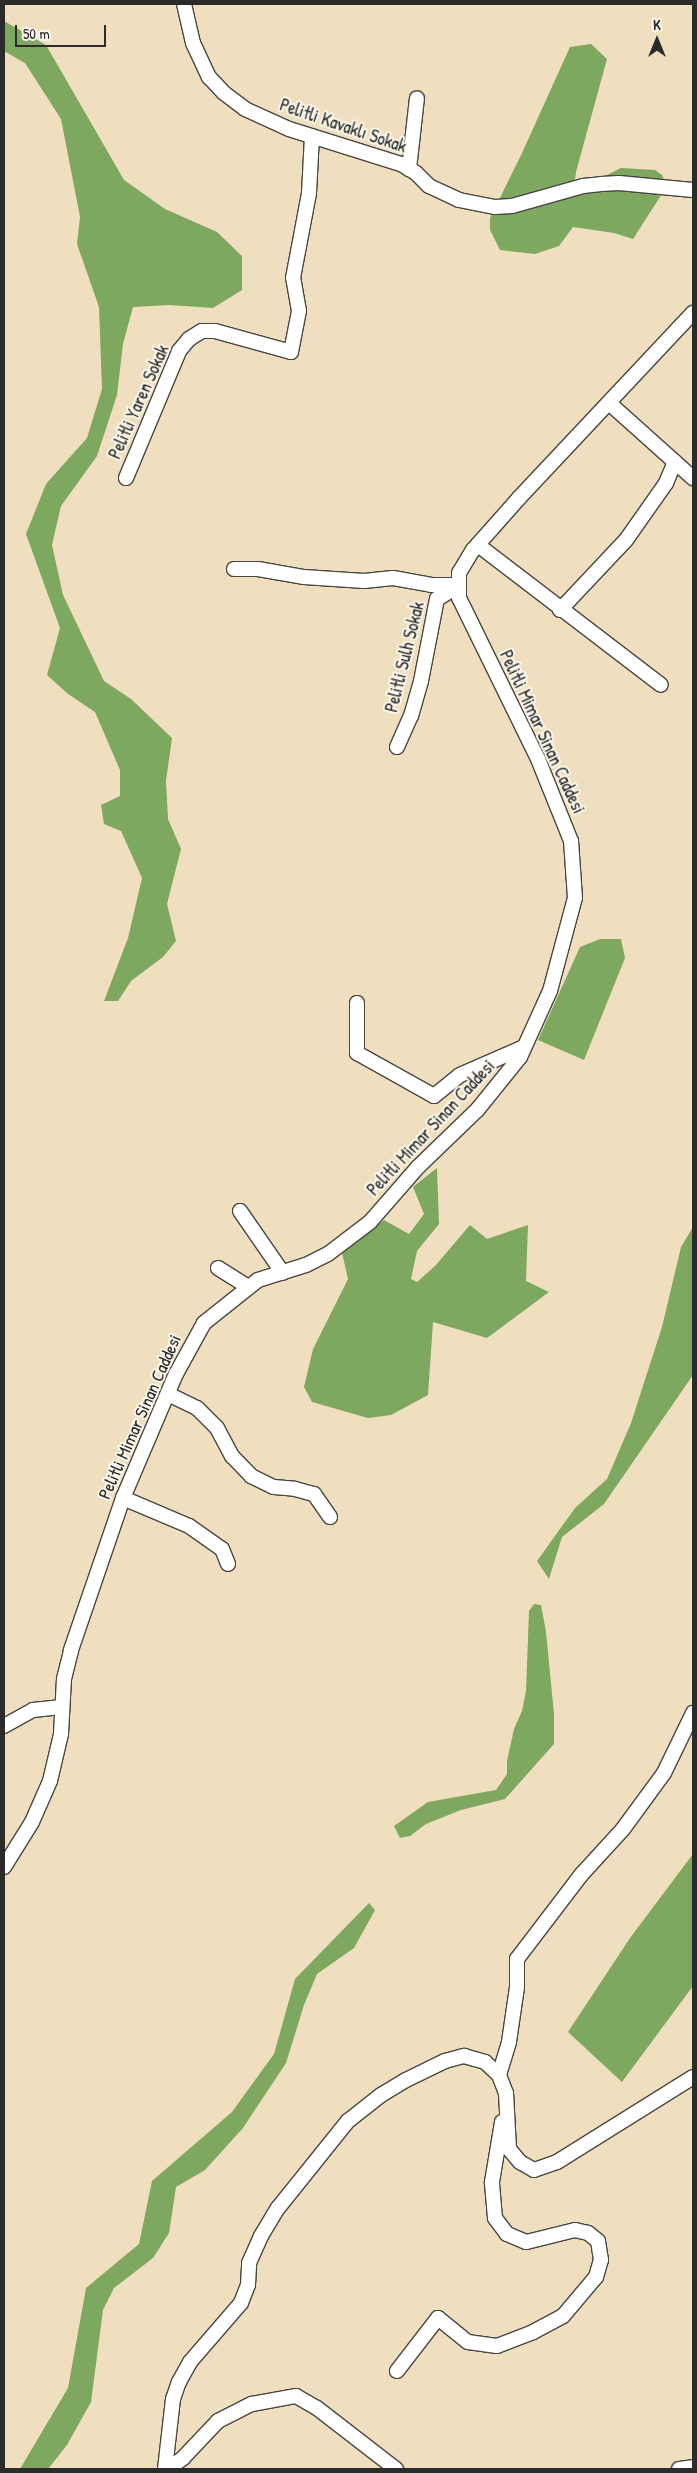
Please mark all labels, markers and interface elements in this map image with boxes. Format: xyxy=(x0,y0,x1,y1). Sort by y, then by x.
scale bar xyxy=(18,15,109,47)
north arrow xyxy=(632,15,682,65)
text: K xyxy=(653,15,661,34)
text: 50 m xyxy=(23,23,50,44)
street label: Pelitli Kavaklı Sokak xyxy=(277,94,409,158)
street label: Pelitli Yaren Sokak xyxy=(104,342,174,462)
street label: Pelitli Sulh Sokak xyxy=(381,599,429,715)
street label: Pelitli Mimar Sinan Caddesi xyxy=(495,647,589,817)
street label: Pelitli Mimar Sinan Caddesi xyxy=(362,1056,500,1200)
street label: Pelitli Mimar Sinan Caddesi xyxy=(94,1331,186,1503)

